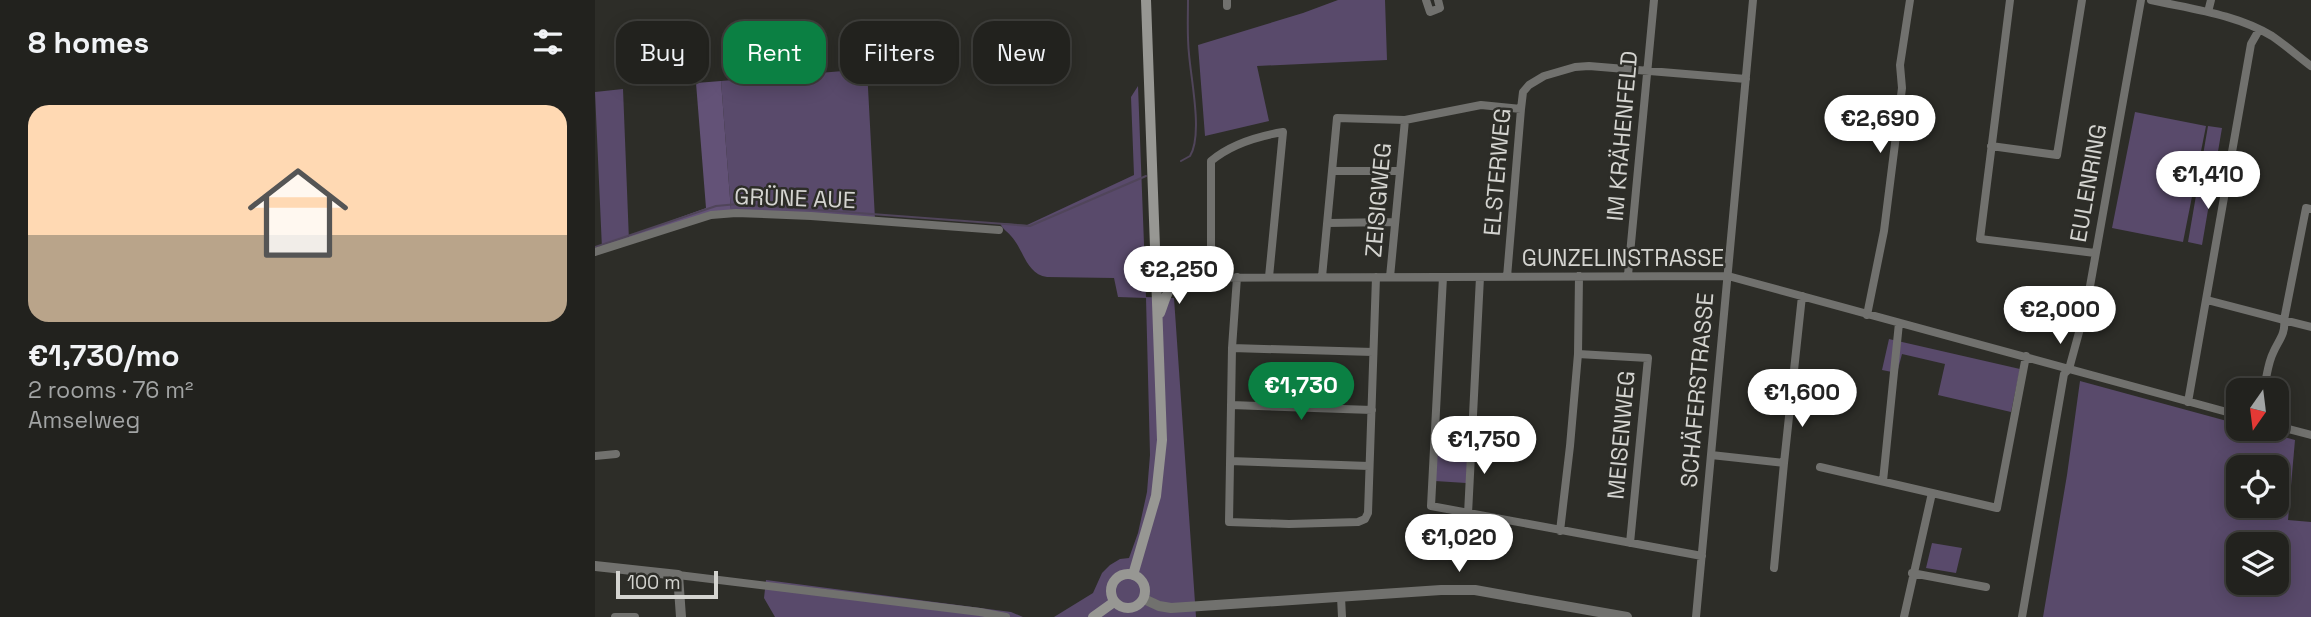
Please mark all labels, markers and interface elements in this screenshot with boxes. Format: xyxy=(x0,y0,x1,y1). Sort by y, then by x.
chip: Buy xyxy=(616,21,709,84)
chip: Rent xyxy=(723,21,826,84)
chip: Filters xyxy=(840,21,959,84)
chip: New xyxy=(973,21,1070,84)
text: 8 homes xyxy=(28,23,149,62)
icon: filters xyxy=(529,23,567,61)
street label: IM KRÄHENFELD xyxy=(1600,50,1644,222)
pin: €2,690 xyxy=(1823,96,1937,155)
text: €2,690 xyxy=(1840,103,1920,133)
street label: ELSTERWEG xyxy=(1476,107,1518,237)
street label: EULENRING xyxy=(2063,121,2113,245)
street label: ZEISIGWEG xyxy=(1358,141,1398,259)
icon: home xyxy=(235,150,361,276)
pin: €1,410 xyxy=(2151,152,2265,211)
text: €1,410 xyxy=(2172,159,2244,189)
street label: GRÜNE AUE xyxy=(734,181,856,215)
street label: GUNZELINSTRASSE xyxy=(1522,243,1724,273)
pin: €2,250 xyxy=(1122,246,1236,306)
text: €2,250 xyxy=(1140,254,1218,284)
pin: €2,000 xyxy=(2003,286,2117,346)
street label: SCHÄFERSTRASSE xyxy=(1674,291,1720,489)
text: €2,000 xyxy=(2020,294,2100,324)
text: €1,730/mo xyxy=(28,336,180,375)
pin: €1,730 xyxy=(1244,362,1358,422)
street label: MEISENWEG xyxy=(1600,369,1642,501)
text: €1,730 xyxy=(1264,370,1338,400)
pin: €1,600 xyxy=(1745,370,1859,429)
text: 2 rooms · 76 m² xyxy=(28,375,193,405)
text: €1,600 xyxy=(1764,377,1840,407)
north arrow xyxy=(2226,378,2289,441)
map controls xyxy=(2226,378,2289,595)
text: Amselweg xyxy=(28,405,140,435)
pin: €1,750 xyxy=(1427,416,1541,476)
text: €1,750 xyxy=(1447,424,1521,454)
button: locate xyxy=(2226,455,2289,518)
pin: €1,020 xyxy=(1402,514,1516,574)
text: €1,020 xyxy=(1421,522,1497,552)
button: layers xyxy=(2226,532,2289,595)
scale bar xyxy=(616,568,717,600)
text: 100 m xyxy=(627,570,681,595)

